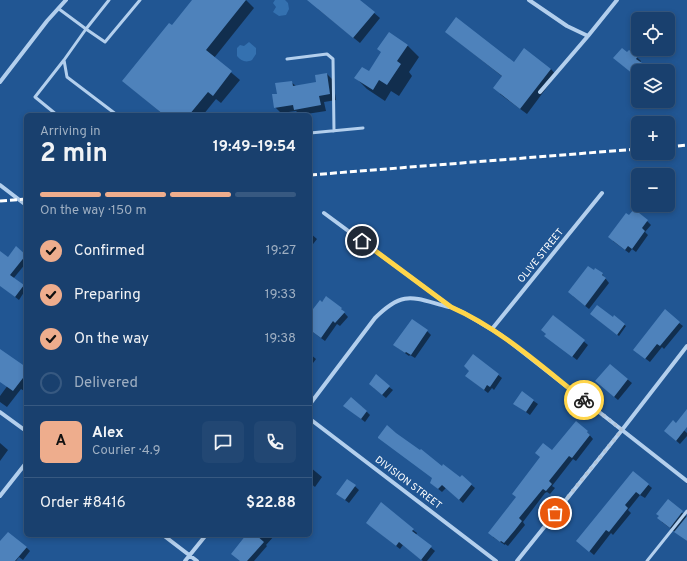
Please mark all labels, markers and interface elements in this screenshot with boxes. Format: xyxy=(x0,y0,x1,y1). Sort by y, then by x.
map controls xyxy=(631,12,675,212)
button: locate xyxy=(631,12,675,56)
button: layers xyxy=(631,64,675,108)
button: + xyxy=(631,116,675,160)
text: Arriving in xyxy=(40,124,101,140)
text: 2 min xyxy=(40,138,108,171)
text: 19:49–19:54 xyxy=(213,138,296,157)
button: − xyxy=(631,168,675,212)
text: On the way · 150 m xyxy=(40,203,146,219)
pin xyxy=(345,224,379,258)
street label: OLIVE STREET xyxy=(515,226,567,286)
icon: home xyxy=(351,230,373,252)
icon: check xyxy=(40,240,62,262)
text: Confirmed xyxy=(74,242,145,261)
text: 19:27 xyxy=(266,243,296,259)
icon: check xyxy=(40,284,62,306)
text: Preparing xyxy=(74,286,141,305)
text: 19:33 xyxy=(265,287,296,303)
icon: check xyxy=(40,328,62,350)
text: On the way xyxy=(74,330,149,349)
text: 19:38 xyxy=(265,331,296,347)
text: Delivered xyxy=(74,374,138,393)
courier xyxy=(564,380,604,420)
icon: bike xyxy=(573,389,595,411)
button: chat xyxy=(202,421,244,463)
button: phone xyxy=(254,421,296,463)
text: Alex xyxy=(92,424,124,443)
text: A xyxy=(56,432,66,451)
text: Courier · 4.9 xyxy=(92,443,160,459)
street label: DIVISION STREET xyxy=(372,454,444,512)
text: Order #8416 xyxy=(40,494,126,513)
text: $22.88 xyxy=(246,494,296,513)
pin xyxy=(538,496,572,530)
icon: bag xyxy=(544,502,566,524)

